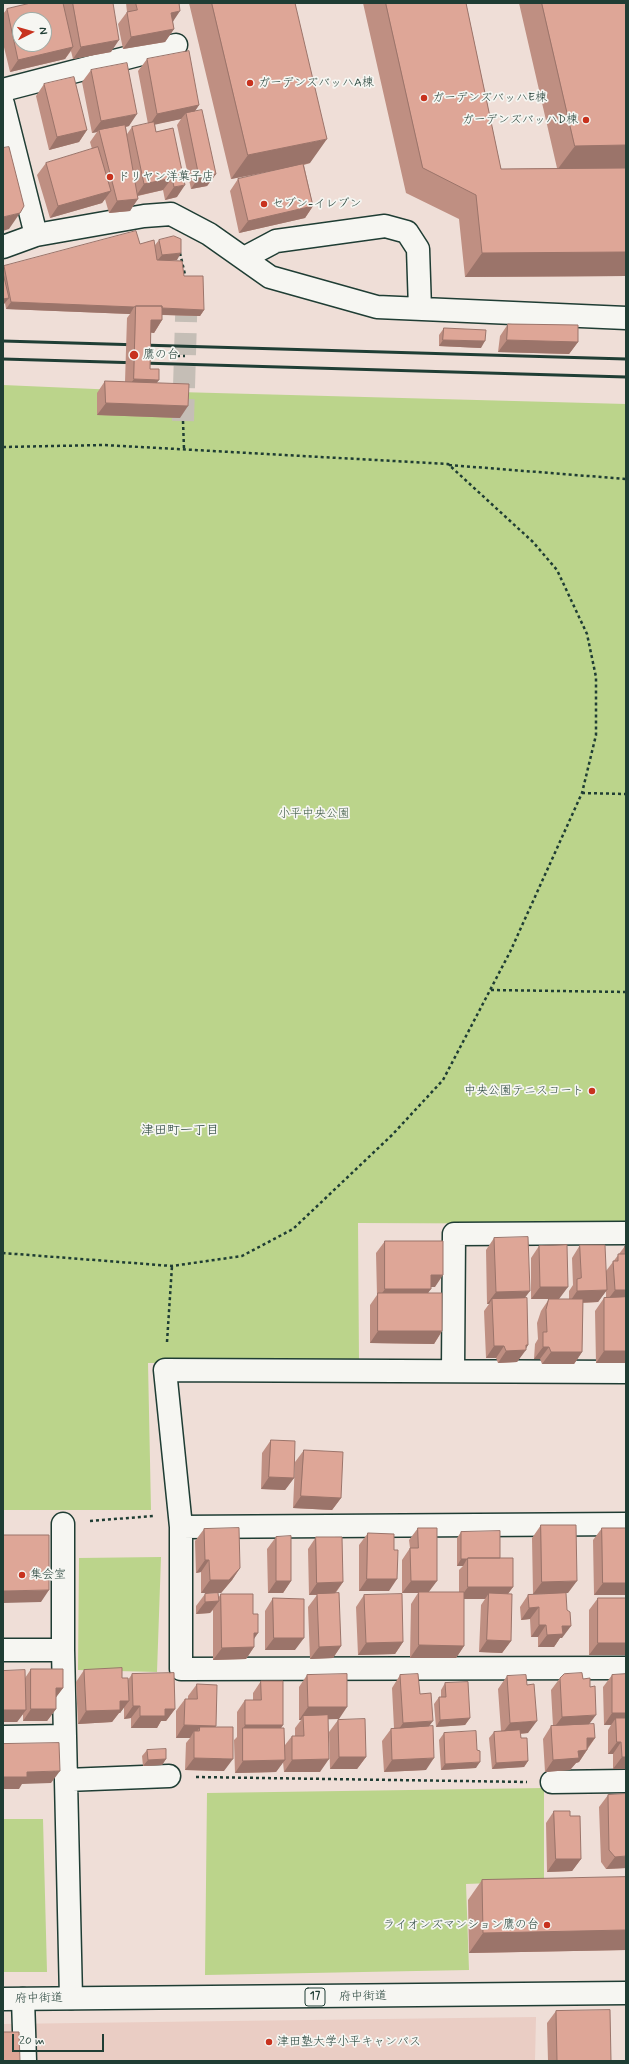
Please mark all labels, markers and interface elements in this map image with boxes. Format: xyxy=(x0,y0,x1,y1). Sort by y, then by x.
north arrow xyxy=(12,12,52,52)
text: N xyxy=(36,26,50,35)
place label: ガーデンズバッハA棟 xyxy=(258,76,374,90)
marker: ガーデンズバッハA棟 xyxy=(245,78,255,88)
place label: ガーデンズバッハE棟 xyxy=(432,91,547,105)
marker: ガーデンズバッハE棟 xyxy=(419,93,429,103)
place label: ガーデンズバッハD棟 xyxy=(462,113,578,127)
marker: ガーデンズバッハD棟 xyxy=(581,115,591,125)
place label: ドリヤン洋菓子店 xyxy=(118,170,214,184)
marker: ドリヤン洋菓子店 xyxy=(105,172,115,182)
place label: セブン-イレブン xyxy=(272,197,361,211)
marker: セブン-イレブン xyxy=(259,199,269,209)
place label: 鷹の台 xyxy=(143,348,179,362)
marker: 鷹の台 xyxy=(128,349,140,361)
park label: 小平中央公園 xyxy=(278,807,350,821)
place label: 中央公園テニスコート xyxy=(464,1084,584,1098)
marker: 中央公園テニスコート xyxy=(587,1086,597,1096)
district label: 津田町一丁目 xyxy=(141,1123,219,1139)
place label: 集会室 xyxy=(30,1568,66,1582)
marker: 集会室 xyxy=(17,1570,27,1580)
place label: ライオンズマンション鷹の台 xyxy=(383,1918,539,1932)
marker: ライオンズマンション鷹の台 xyxy=(542,1920,552,1930)
road number: 17 xyxy=(305,1988,325,2006)
street label: 府中街道 xyxy=(339,1989,387,2005)
street label: 府中街道 xyxy=(15,1991,63,2007)
scale bar xyxy=(14,2026,106,2052)
text: 20 m xyxy=(19,2033,45,2049)
place label: 津田塾大学小平キャンパス xyxy=(277,2035,421,2049)
marker: 津田塾大学小平キャンパス xyxy=(264,2037,274,2047)

